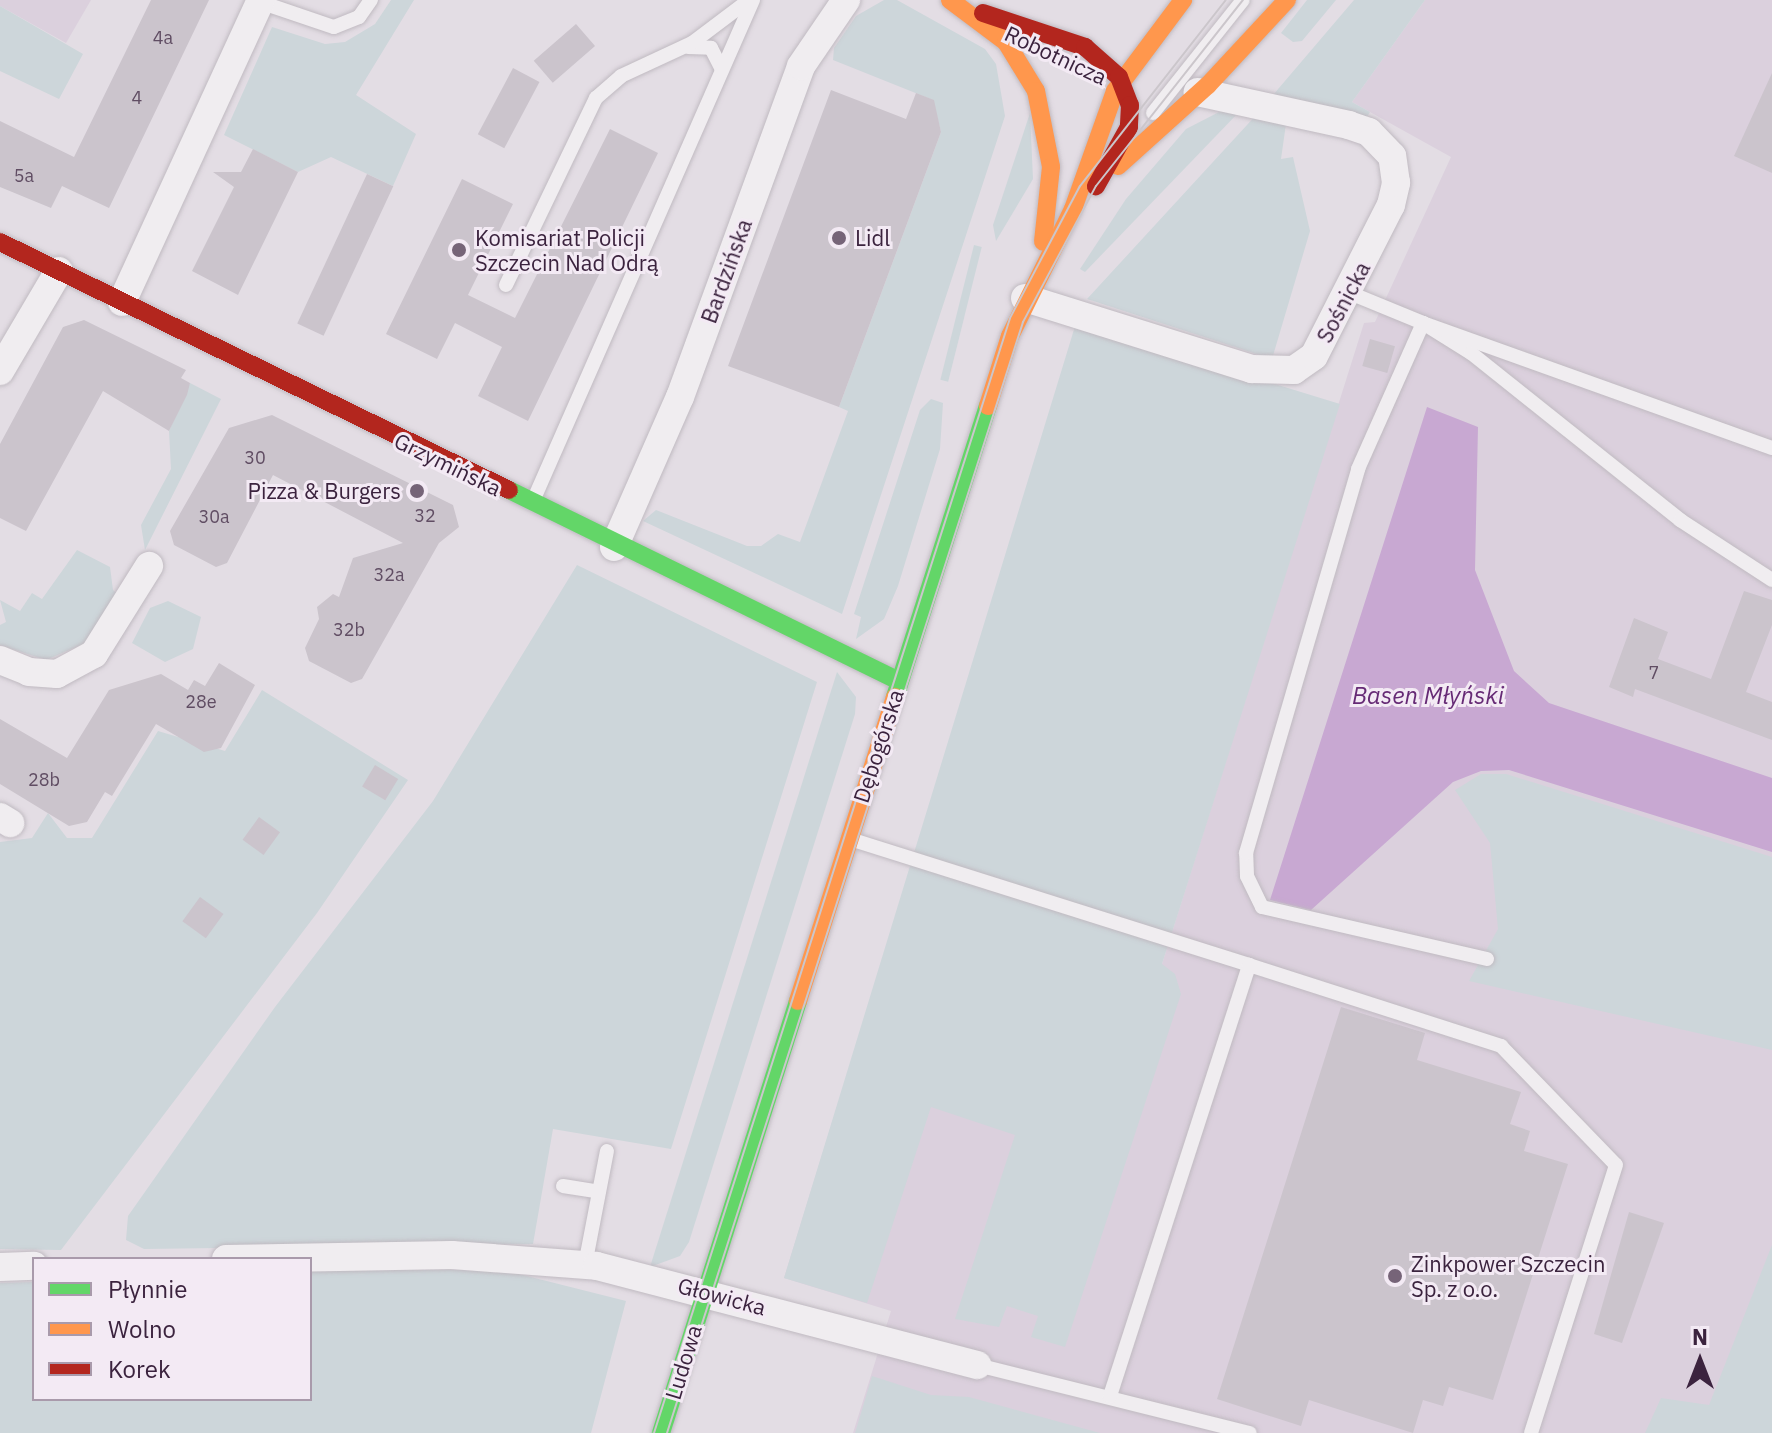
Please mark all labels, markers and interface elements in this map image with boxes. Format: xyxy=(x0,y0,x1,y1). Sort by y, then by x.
street label: Robotnicza xyxy=(1001,20,1111,90)
house number: 4a xyxy=(153,27,173,49)
house number: 4 xyxy=(132,87,142,109)
house number: 5a xyxy=(14,165,34,187)
street label: Bardzińska xyxy=(695,215,757,327)
place label: Komisariat Policji Szczecin Nad Odrą xyxy=(475,224,658,276)
place label: Lidl xyxy=(855,225,890,251)
marker: Lidl xyxy=(830,229,848,247)
marker: Komisariat Policji Szczecin Nad Odrą xyxy=(450,241,468,259)
street label: Sośnicka xyxy=(1311,257,1375,347)
street label: Grzymińska xyxy=(390,427,506,501)
house number: 30 xyxy=(244,447,266,469)
place label: Pizza & Burgers xyxy=(248,478,401,504)
marker: Pizza & Burgers xyxy=(408,482,426,500)
house number: 32 xyxy=(414,505,436,527)
house number: 30a xyxy=(198,506,230,528)
house number: 32a xyxy=(373,564,405,586)
house number: 32b xyxy=(333,619,365,641)
house number: 7 xyxy=(1649,662,1659,684)
water label: Basen Młyński xyxy=(1352,682,1504,710)
street label: Dębogórska xyxy=(847,686,909,806)
house number: 28e xyxy=(185,691,217,713)
house number: 28b xyxy=(28,769,60,791)
place label: Zinkpower Szczecin Sp. z o.o. xyxy=(1411,1250,1605,1302)
legend xyxy=(32,1257,312,1401)
marker: Zinkpower Szczecin Sp. z o.o. xyxy=(1386,1267,1404,1285)
street label: Głowicka xyxy=(675,1272,769,1320)
text: Płynnie xyxy=(108,1273,187,1305)
text: Wolno xyxy=(108,1313,176,1345)
street label: Ludowa xyxy=(659,1321,707,1403)
north arrow xyxy=(1660,1321,1740,1401)
text: N xyxy=(1692,1322,1708,1351)
text: Korek xyxy=(108,1353,171,1385)

